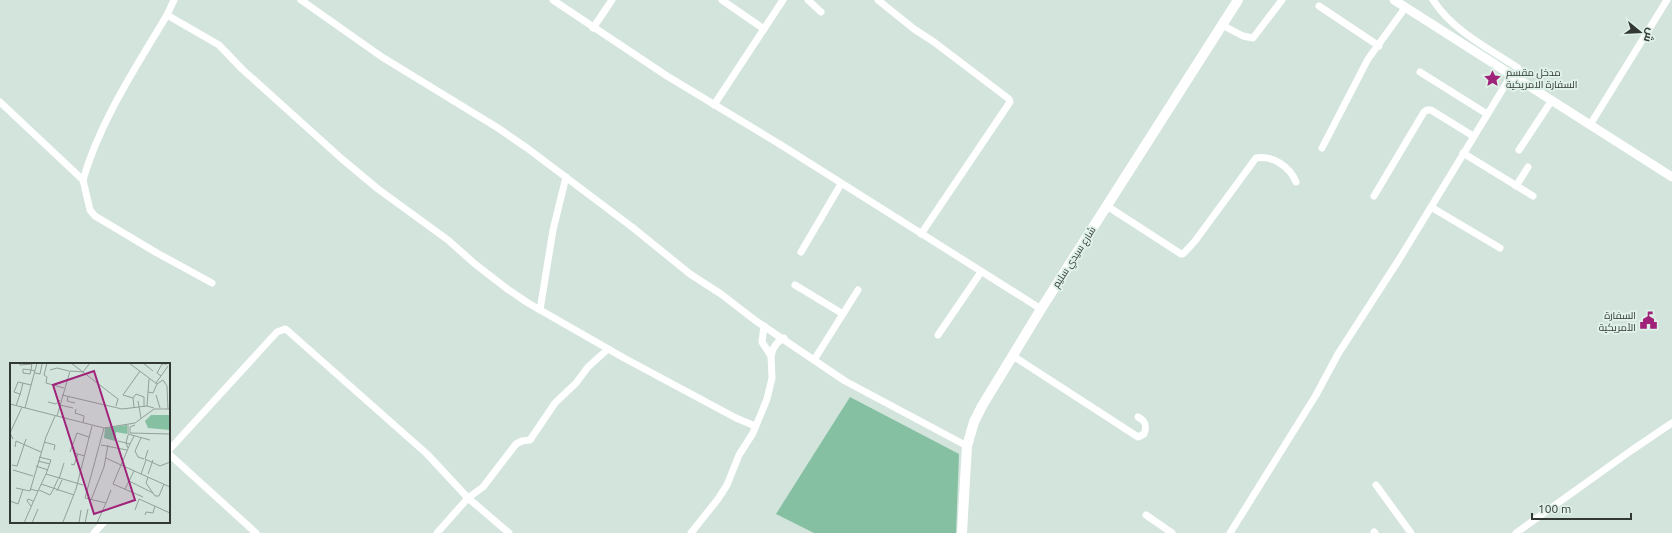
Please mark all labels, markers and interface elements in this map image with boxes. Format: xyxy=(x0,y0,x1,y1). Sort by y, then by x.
north arrow xyxy=(1620,12,1660,52)
text: ش xyxy=(1641,26,1657,44)
place label: مدخل مقسم السفارة الامريكية xyxy=(1506,67,1577,90)
place icon: مدخل مقسم السفارة الامريكية xyxy=(1483,68,1503,88)
street label: شارع سيدي سليم xyxy=(1050,225,1099,291)
place label: السفارة الأمريكية xyxy=(1599,310,1636,333)
public building icon: السفارة الأمريكية xyxy=(1639,311,1659,331)
inset map xyxy=(10,363,170,523)
scale bar xyxy=(1532,495,1631,521)
text: 100 m xyxy=(1538,502,1571,515)

